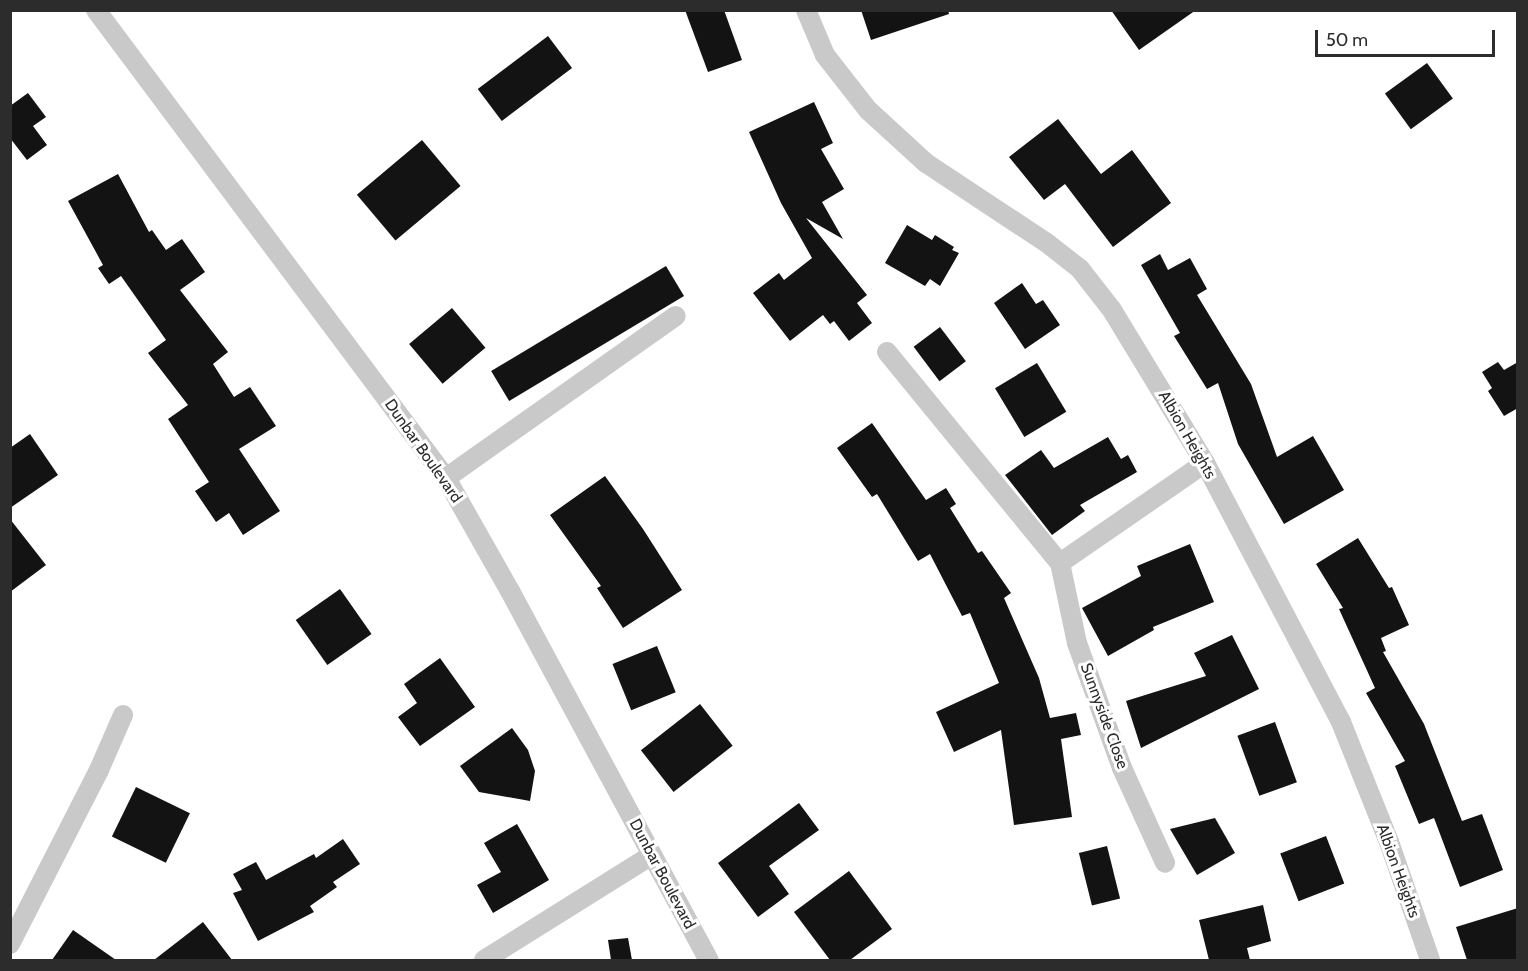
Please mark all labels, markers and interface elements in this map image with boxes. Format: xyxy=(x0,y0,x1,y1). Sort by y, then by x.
scale bar xyxy=(1318,18,1498,56)
text: 50 m xyxy=(1326,29,1368,51)
street label: Albion Heights xyxy=(1154,388,1220,482)
street label: Dunbar Boulevard xyxy=(380,396,466,506)
street label: Sunnyside Close xyxy=(1076,660,1132,772)
street label: Dunbar Boulevard xyxy=(625,816,699,932)
street label: Albion Heights xyxy=(1372,822,1424,920)

